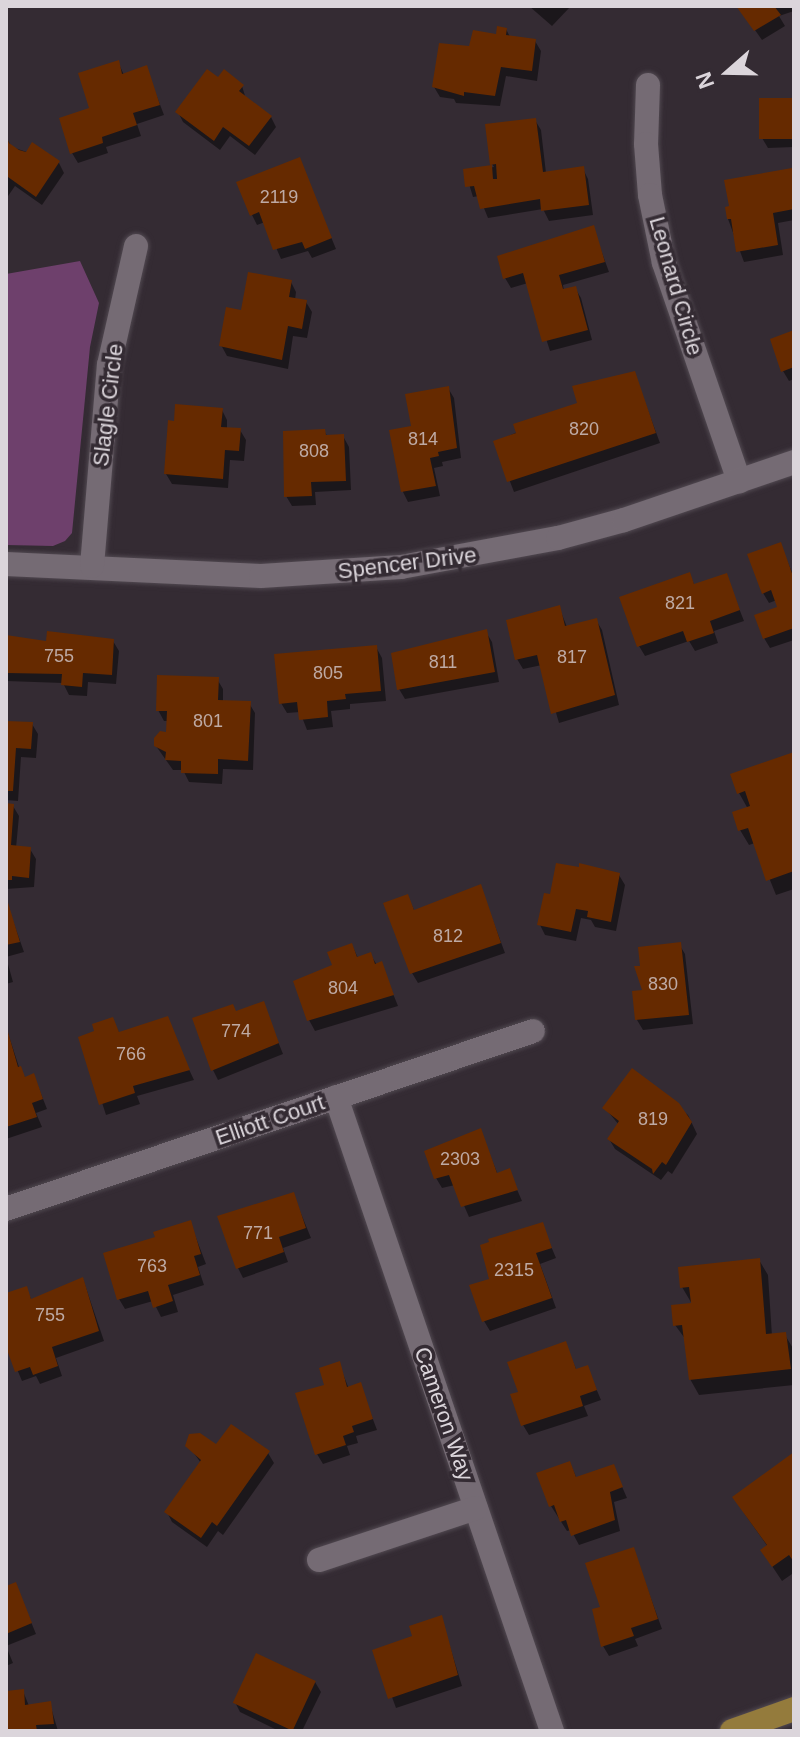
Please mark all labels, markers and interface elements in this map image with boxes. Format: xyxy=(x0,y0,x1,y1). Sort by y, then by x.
north arrow xyxy=(688,32,768,112)
text: N xyxy=(691,69,719,92)
house number: 2119 xyxy=(260,186,298,208)
street label: Leonard Circle xyxy=(644,214,708,358)
street label: Slagle Circle xyxy=(87,342,129,468)
house number: 820 xyxy=(569,418,599,440)
house number: 814 xyxy=(408,428,438,450)
house number: 808 xyxy=(299,440,329,462)
street label: Spencer Drive xyxy=(336,541,478,585)
house number: 821 xyxy=(665,592,695,614)
house number: 755 xyxy=(44,645,74,667)
house number: 817 xyxy=(557,646,587,668)
house number: 811 xyxy=(429,651,457,673)
house number: 805 xyxy=(313,662,343,684)
house number: 801 xyxy=(193,710,223,732)
house number: 812 xyxy=(433,925,463,947)
house number: 830 xyxy=(648,973,678,995)
house number: 804 xyxy=(328,977,358,999)
house number: 774 xyxy=(221,1020,251,1042)
house number: 766 xyxy=(116,1043,146,1065)
street label: Elliott Court xyxy=(212,1089,328,1151)
house number: 819 xyxy=(638,1108,668,1130)
house number: 2303 xyxy=(440,1148,480,1170)
house number: 771 xyxy=(243,1222,273,1244)
house number: 763 xyxy=(137,1255,167,1277)
house number: 2315 xyxy=(494,1259,534,1281)
house number: 755 xyxy=(35,1304,65,1326)
street label: Cameron Way xyxy=(409,1344,479,1484)

